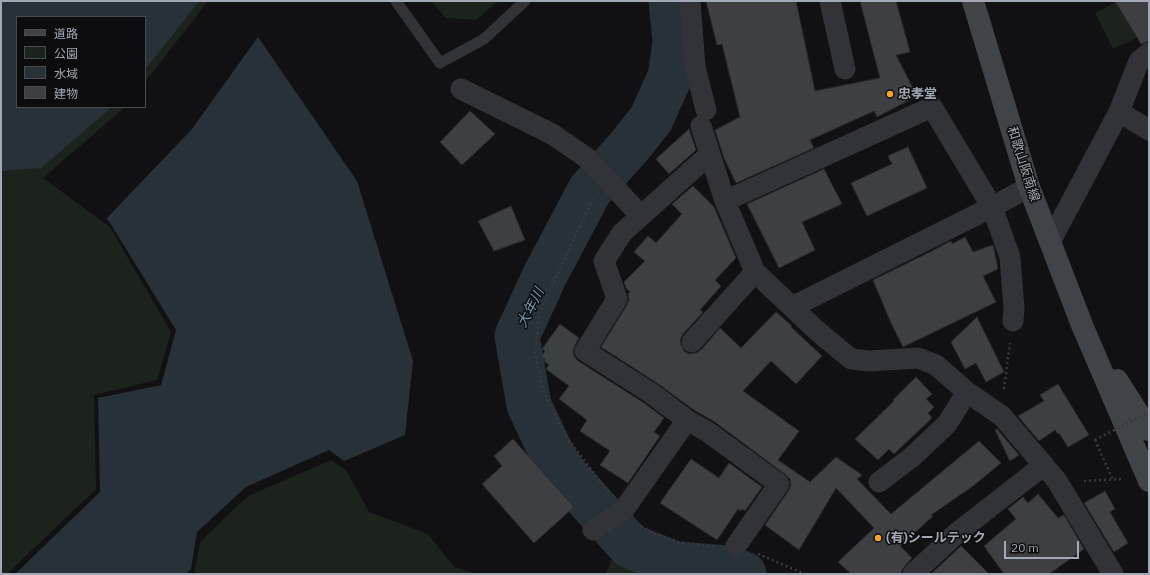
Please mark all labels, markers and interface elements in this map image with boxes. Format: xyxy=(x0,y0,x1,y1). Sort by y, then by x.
legend xyxy=(16,16,146,108)
text: 道路 xyxy=(54,26,78,41)
text: 公園 xyxy=(54,46,78,61)
text: 水域 xyxy=(54,66,78,81)
text: 建物 xyxy=(54,86,78,101)
place label: 忠孝堂 xyxy=(898,86,937,102)
marker: 忠孝堂 xyxy=(885,89,895,99)
street label: 和歌山阪南線 xyxy=(1004,124,1042,204)
water label: 大年川 xyxy=(514,285,548,331)
place label: (有)シールテック xyxy=(886,530,986,546)
marker: (有)シールテック xyxy=(873,533,883,543)
scale bar xyxy=(1006,533,1081,559)
text: 20 m xyxy=(1011,540,1039,555)

